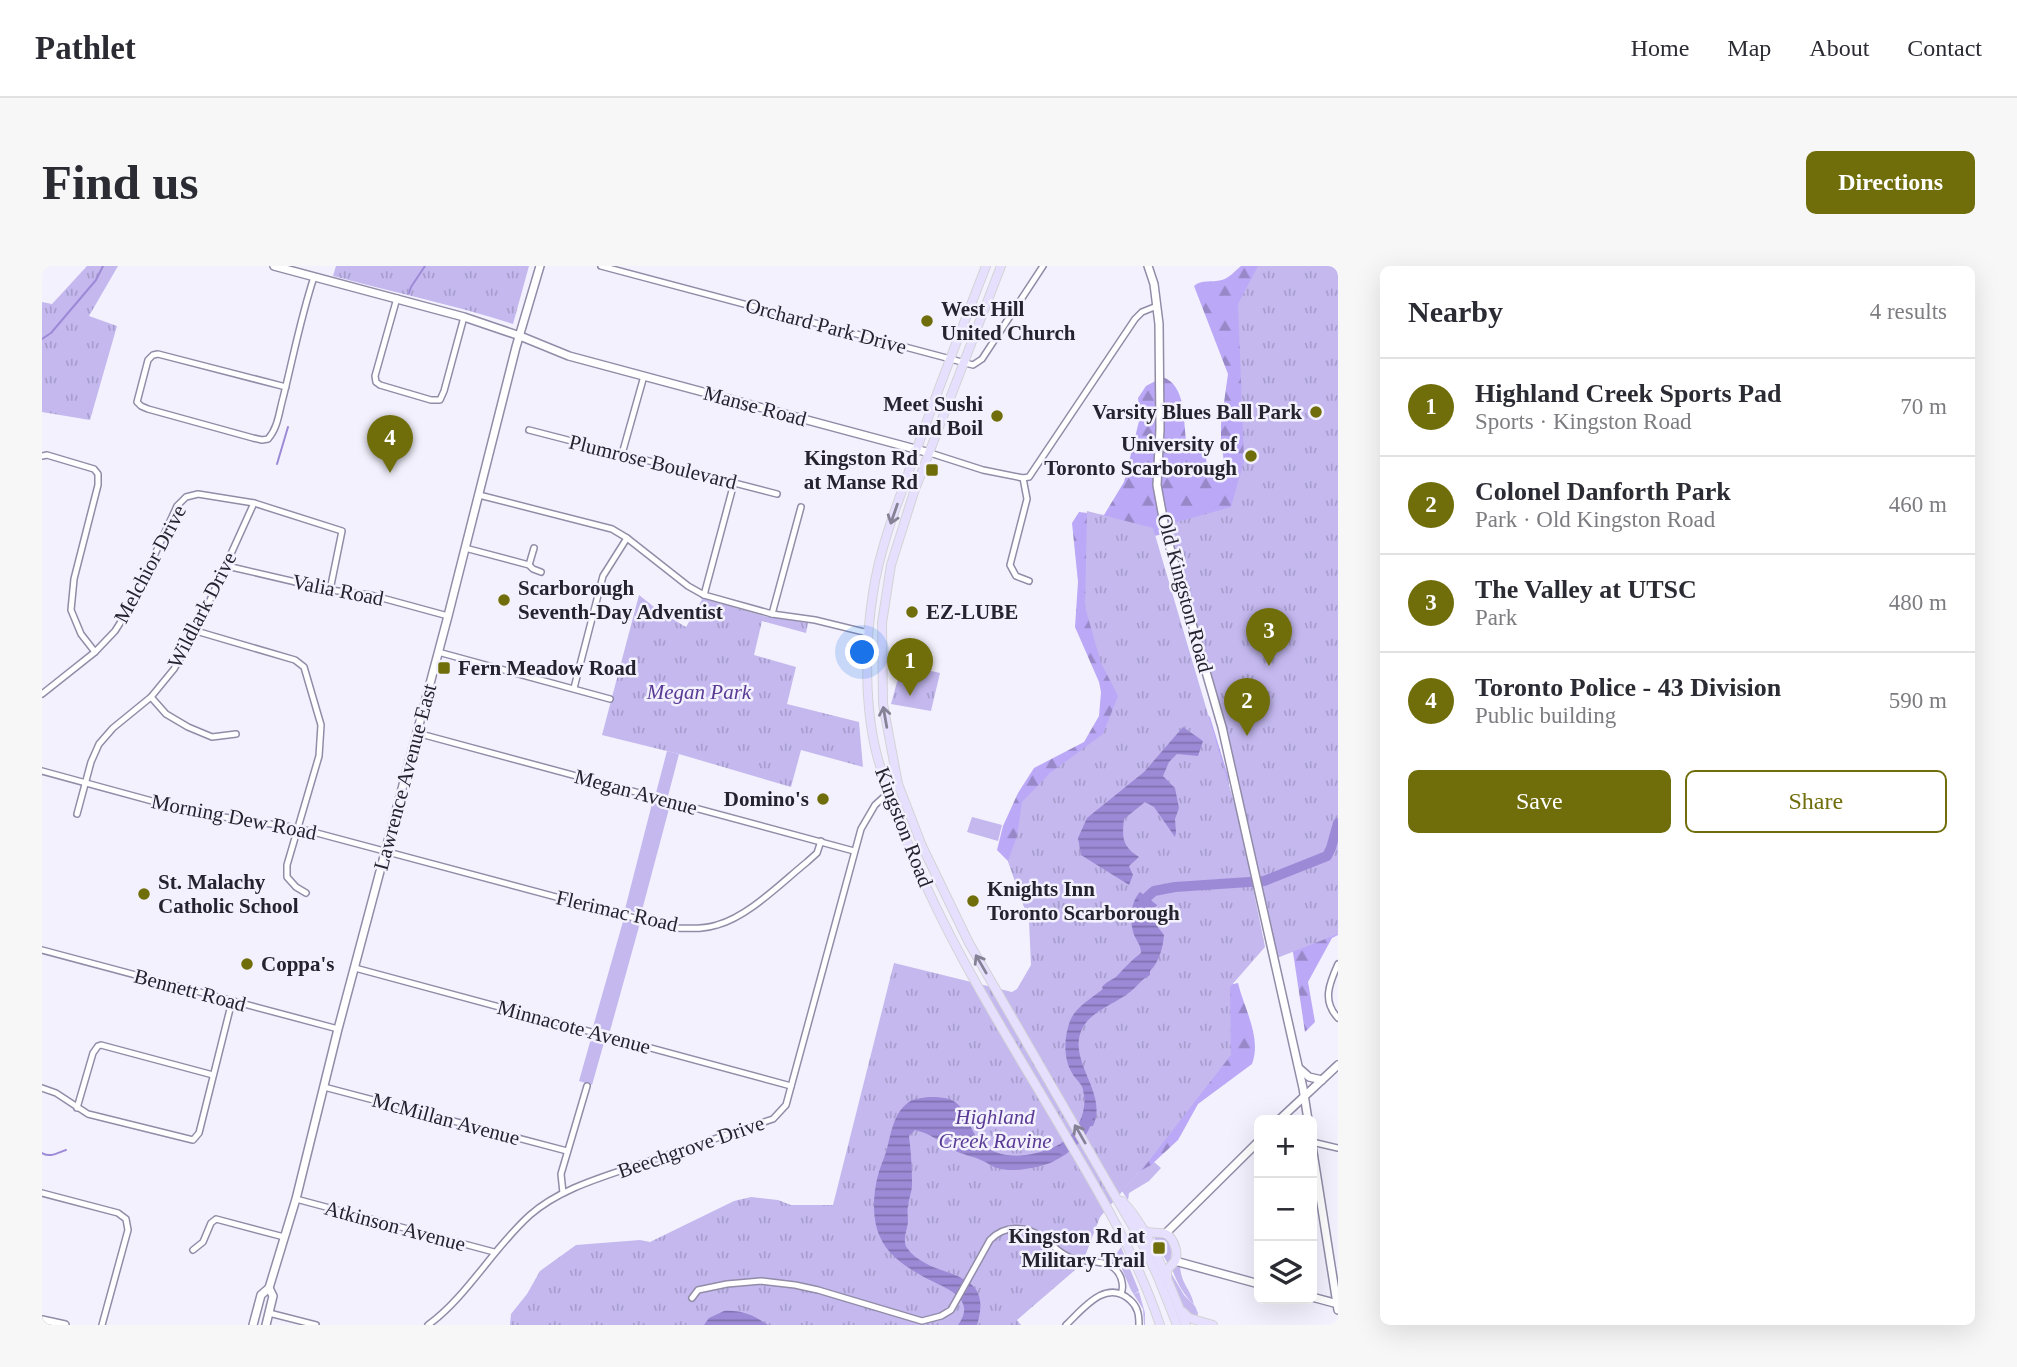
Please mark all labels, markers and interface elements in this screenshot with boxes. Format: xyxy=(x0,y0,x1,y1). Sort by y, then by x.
text: Pathlet xyxy=(35,30,136,66)
text: Home xyxy=(1631,35,1689,61)
text: Map xyxy=(1727,35,1771,61)
text: About xyxy=(1809,35,1869,61)
text: Contact xyxy=(1907,35,1982,61)
button: Directions xyxy=(1806,151,1975,214)
text: Find us xyxy=(42,155,199,210)
street label: Orchard Park Drive xyxy=(743,293,909,359)
text: Nearby xyxy=(1408,295,1503,328)
place label: West Hill United Church xyxy=(941,297,1076,345)
text: 4 results xyxy=(1870,299,1947,324)
marker: West Hill United Church xyxy=(919,313,935,329)
text: Highland Creek Sports Pad xyxy=(1475,379,1782,408)
street label: Manse Road xyxy=(701,381,810,431)
place label: Meet Sushi and Boil xyxy=(883,392,983,440)
text: 1 xyxy=(1425,394,1437,419)
text: 70 m xyxy=(1900,394,1947,419)
place label: Varsity Blues Ball Park xyxy=(1092,400,1302,424)
marker: Varsity Blues Ball Park xyxy=(1308,404,1324,420)
marker: Meet Sushi and Boil xyxy=(989,408,1005,424)
text: Sports · Kingston Road xyxy=(1475,409,1692,434)
pin: 4 xyxy=(367,415,413,473)
street label: Plumrose Boulevard xyxy=(567,430,740,495)
place label: University of Toronto Scarborough xyxy=(1044,432,1238,480)
place label: Kingston Rd at Manse Rd xyxy=(804,446,918,494)
marker: University of Toronto Scarborough xyxy=(1243,448,1259,464)
marker: Kingston Rd at Manse Rd xyxy=(924,462,940,478)
text: Colonel Danforth Park xyxy=(1475,477,1731,506)
text: 2 xyxy=(1425,492,1437,517)
text: 460 m xyxy=(1889,492,1947,517)
street label: Melchior Drive xyxy=(109,501,191,627)
one-way arrow xyxy=(887,502,899,524)
text: Park · Old Kingston Road xyxy=(1475,507,1715,532)
street label: Old Kingston Road xyxy=(1152,511,1218,675)
street label: Wildlark Drive xyxy=(163,548,241,672)
street label: Valia Road xyxy=(290,569,386,611)
text: The Valley at UTSC xyxy=(1475,575,1697,604)
place label: Scarborough Seventh-Day Adventist xyxy=(518,576,723,624)
text: 3 xyxy=(1425,590,1437,615)
text: 480 m xyxy=(1889,590,1947,615)
marker: Scarborough Seventh-Day Adventist xyxy=(496,592,512,608)
place label: EZ-LUBE xyxy=(926,600,1018,624)
marker: EZ-LUBE xyxy=(904,604,920,620)
text: Park xyxy=(1475,605,1517,630)
pin: 3 xyxy=(1246,608,1292,666)
your location xyxy=(845,635,879,669)
pin: 1 xyxy=(887,638,933,696)
place label: Fern Meadow Road xyxy=(458,656,637,680)
marker: Fern Meadow Road xyxy=(436,660,452,676)
text: Toronto Police - 43 Division xyxy=(1475,673,1781,702)
pin: 2 xyxy=(1224,678,1270,736)
park label: Megan Park xyxy=(646,680,752,704)
street label: Lawrence Avenue East xyxy=(369,681,441,873)
text: 4 xyxy=(1425,688,1437,713)
text: 590 m xyxy=(1889,688,1947,713)
text: Public building xyxy=(1475,703,1616,728)
one-way arrow xyxy=(878,706,891,729)
street label: Megan Avenue xyxy=(572,764,700,820)
street label: Kingston Road xyxy=(870,764,938,891)
button: Save xyxy=(1408,770,1671,833)
button: Share xyxy=(1685,770,1947,833)
place label: Domino's xyxy=(724,787,809,811)
street label: Morning Dew Road xyxy=(149,789,319,845)
marker: Domino's xyxy=(815,791,831,807)
place label: St. Malachy Catholic School xyxy=(158,870,299,918)
place label: Knights Inn Toronto Scarborough xyxy=(987,877,1180,925)
street label: Flerimac Road xyxy=(554,885,681,937)
marker: St. Malachy Catholic School xyxy=(136,886,152,902)
marker: Knights Inn Toronto Scarborough xyxy=(965,893,981,909)
place label: Coppa's xyxy=(261,952,335,976)
one-way arrow xyxy=(974,954,988,974)
marker: Coppa's xyxy=(239,956,255,972)
street label: Bennett Road xyxy=(131,964,249,1017)
street label: Minnacote Avenue xyxy=(495,995,653,1059)
street label: McMillan Avenue xyxy=(370,1088,522,1150)
park label: Highland Creek Ravine xyxy=(939,1105,1051,1153)
street label: Beechgrove Drive xyxy=(615,1111,767,1183)
map controls xyxy=(1254,1115,1317,1304)
button: + xyxy=(1254,1115,1317,1178)
one-way arrow xyxy=(1073,1124,1087,1144)
button: − xyxy=(1254,1178,1317,1241)
street label: Atkinson Avenue xyxy=(322,1196,468,1256)
place label: Kingston Rd at Military Trail xyxy=(1008,1224,1145,1272)
marker: Kingston Rd at Military Trail xyxy=(1151,1240,1167,1256)
button: layers xyxy=(1254,1241,1317,1304)

